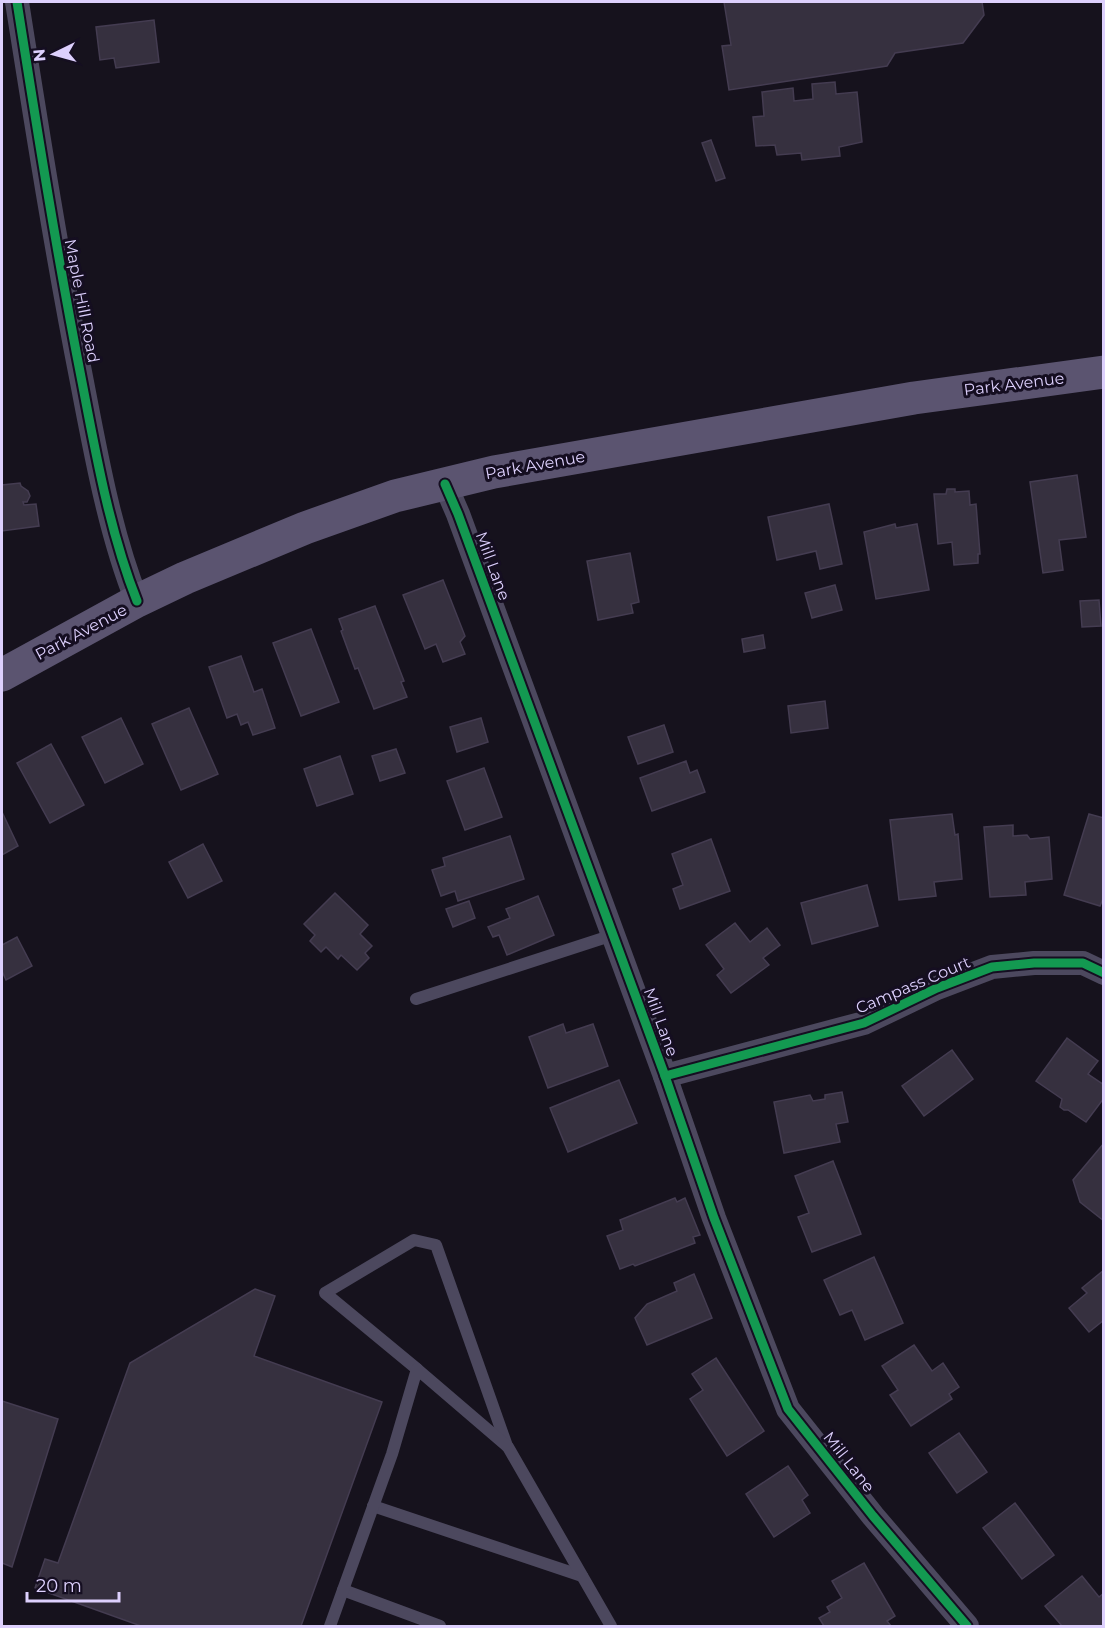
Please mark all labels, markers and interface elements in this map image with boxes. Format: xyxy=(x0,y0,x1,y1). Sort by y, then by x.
north arrow xyxy=(24,24,84,84)
text: N xyxy=(30,48,50,63)
street label: Maple Hill Road xyxy=(61,237,103,365)
street label: Park Avenue xyxy=(963,368,1065,400)
street label: Park Avenue xyxy=(484,447,586,483)
street label: Mill Lane xyxy=(472,529,514,603)
street label: Park Avenue xyxy=(32,600,130,664)
street label: Campass Court xyxy=(853,952,974,1018)
street label: Mill Lane xyxy=(640,985,682,1059)
street label: Mill Lane xyxy=(819,1428,879,1496)
scale bar xyxy=(27,1565,118,1603)
text: 20 m xyxy=(36,1575,82,1597)

